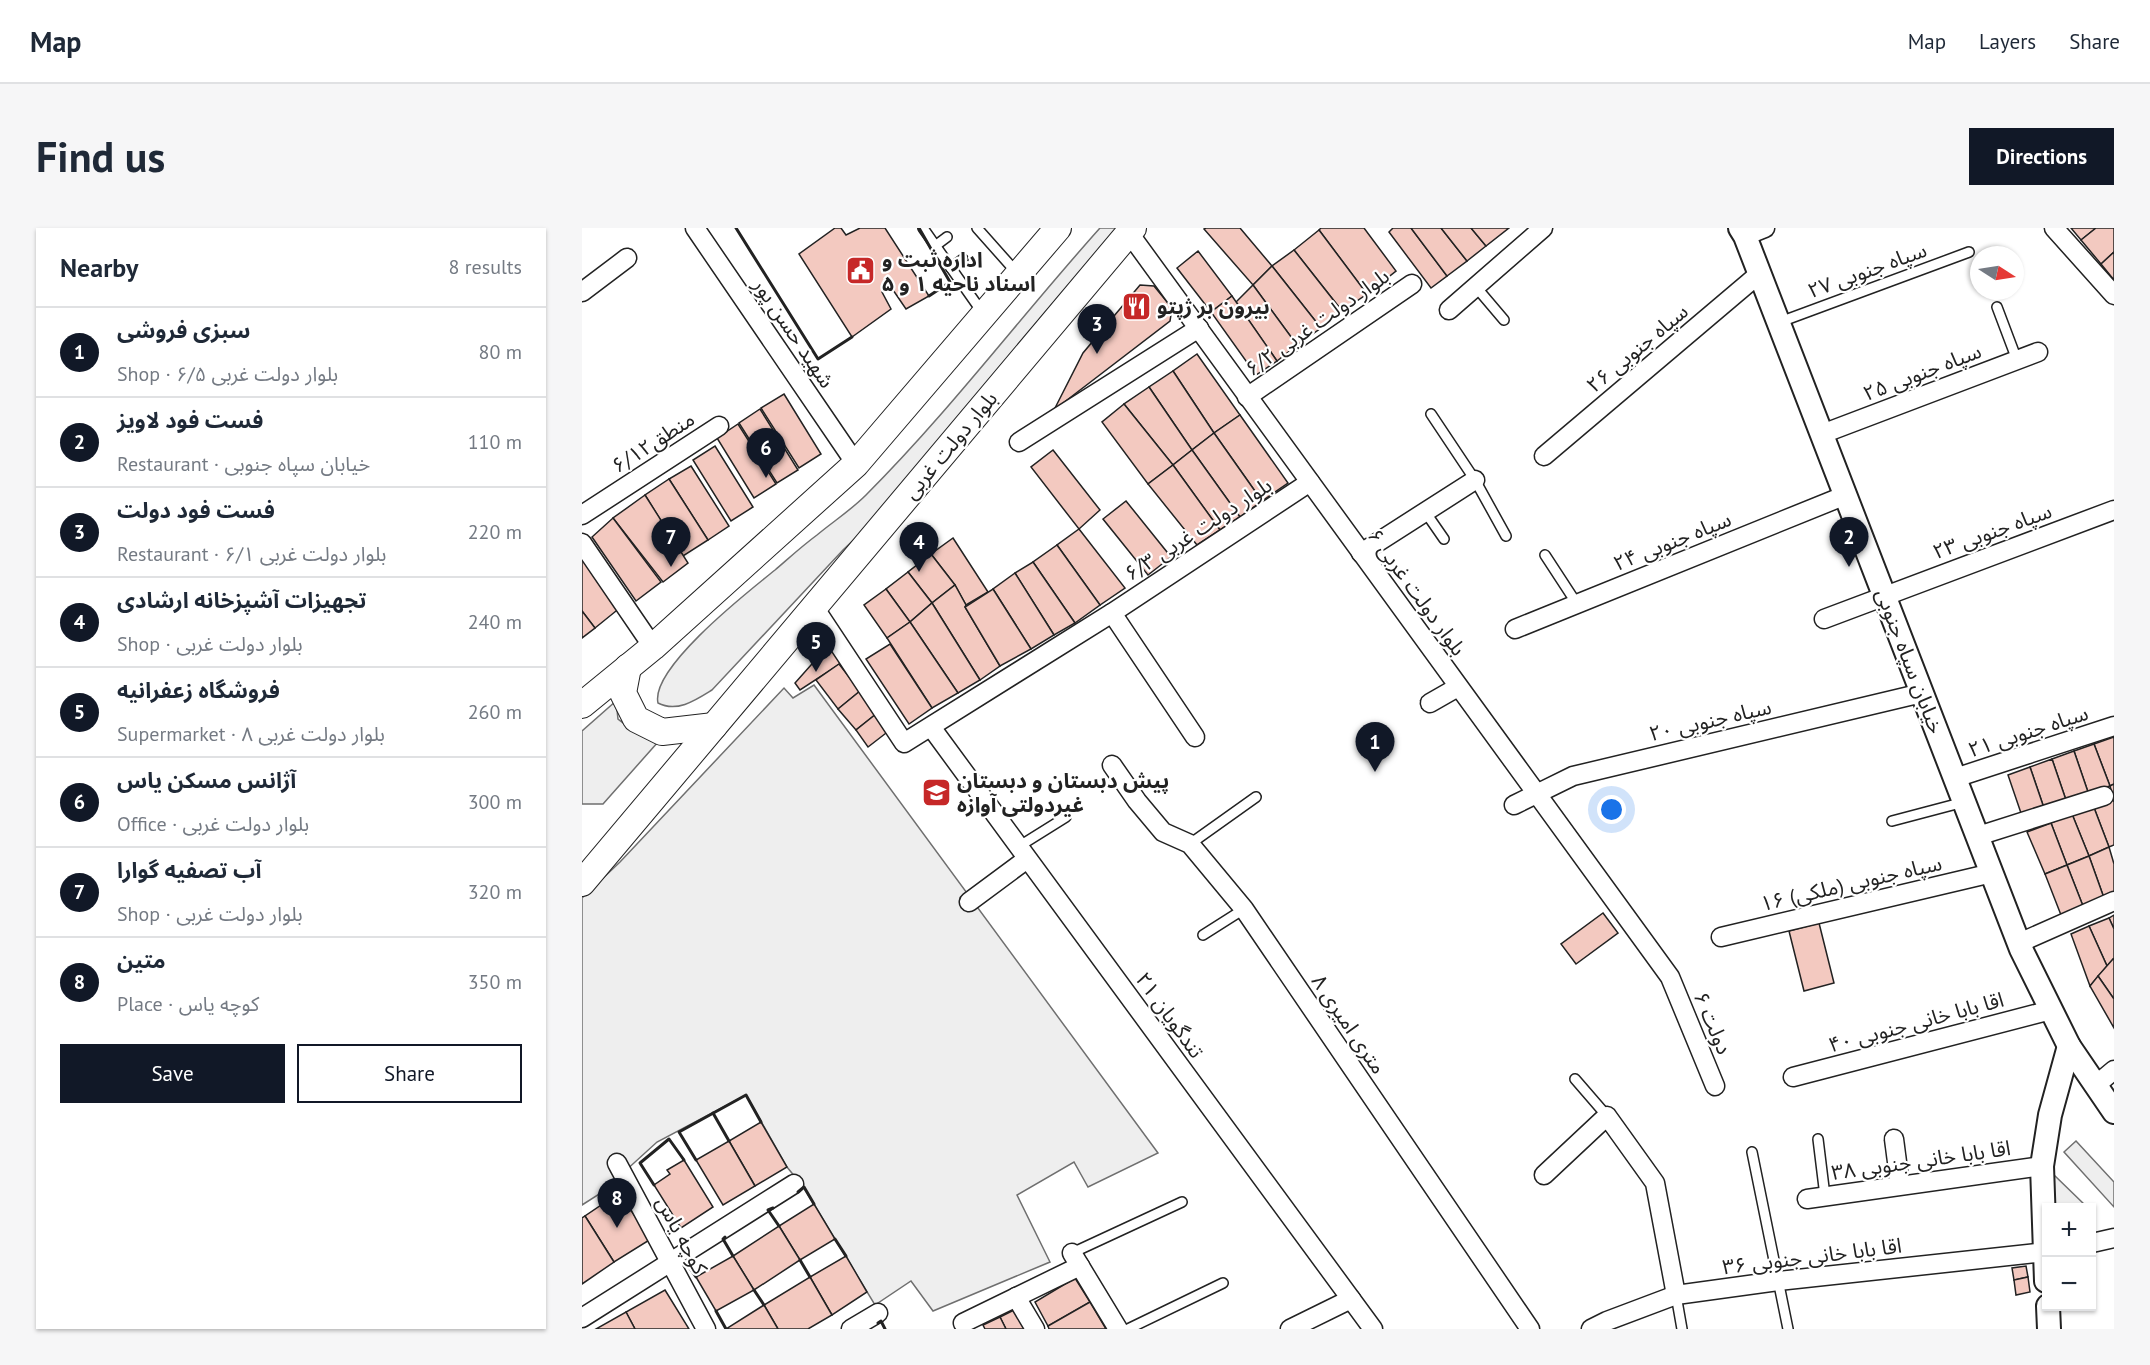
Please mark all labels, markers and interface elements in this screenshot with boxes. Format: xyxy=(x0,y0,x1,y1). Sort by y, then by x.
text: Map xyxy=(30,23,81,60)
text: Map xyxy=(1908,28,1946,55)
text: Layers xyxy=(1979,28,2036,55)
text: Share xyxy=(2069,28,2120,55)
button: Directions xyxy=(1969,128,2114,185)
text: Find us xyxy=(36,129,165,184)
street label: ۲۷ سپاه جنوبی xyxy=(1804,236,1930,304)
place label: اداره ثبت و اسناد ناحیه ۱ و ۵ xyxy=(882,246,1036,297)
north arrow xyxy=(1970,246,2024,300)
text: Nearby xyxy=(60,251,138,284)
text: 8 results xyxy=(449,254,522,280)
public building icon: اداره ثبت و اسناد ناحیه ۱ و ۵ xyxy=(845,255,877,287)
street label: بلوار دولت غربی ۶/۲ xyxy=(1240,262,1394,382)
street label: شهید حسن پور xyxy=(747,272,841,393)
restaurant icon: بیرون بر ژپتو xyxy=(1120,290,1152,322)
place label: بیرون بر ژپتو xyxy=(1157,293,1270,320)
street label: ۲۶ سپاه جنوبی xyxy=(1581,298,1694,399)
pin: 3 xyxy=(1078,304,1116,354)
text: سبزی فروشی xyxy=(117,316,250,344)
street label: ۲۵ سپاه جنوبی xyxy=(1859,337,1985,407)
text: 1 xyxy=(74,339,85,365)
text: 80 m xyxy=(479,339,522,365)
text: Shop · بلوار دولت غربی ۶/۵ xyxy=(117,361,338,387)
street label: بلوار دولت غربی xyxy=(897,385,1003,505)
street label: منطق۶/۱۲ xyxy=(606,405,700,479)
text: فست فود لاویز xyxy=(117,406,263,434)
pin: 6 xyxy=(746,428,786,478)
text: 2 xyxy=(74,429,85,455)
text: 110 m xyxy=(468,429,522,455)
text: Restaurant · خیابان سپاه جنوبی xyxy=(117,451,370,477)
street label: بلوار دولت غربی ۶/۳ xyxy=(1119,471,1277,587)
text: فست فود دولت xyxy=(117,496,275,524)
street label: ۲۳ سپاه جنوبی xyxy=(1929,497,2055,565)
street label: ۲۴ سپاه جنوبی xyxy=(1609,505,1735,577)
pin: 7 xyxy=(652,518,691,567)
pin: 2 xyxy=(1830,518,1868,567)
text: 3 xyxy=(74,519,85,545)
text: 220 m xyxy=(468,519,522,545)
pin: 4 xyxy=(900,522,938,572)
street label: بلوار دولت غربی ۶ xyxy=(1362,523,1472,661)
text: Restaurant · بلوار دولت غربی ۶/۱ xyxy=(117,541,386,567)
street label: خیابان سپاه جنوبی xyxy=(1870,585,1950,737)
text: تجهیزات آشپزخانه ارشادی xyxy=(117,586,366,614)
text: 4 xyxy=(74,609,85,635)
text: 240 m xyxy=(468,609,522,635)
pin: 5 xyxy=(796,622,836,672)
text: Shop · بلوار دولت غربی xyxy=(117,631,303,657)
text: فروشگاه زعفرانیه xyxy=(117,676,280,704)
street label: ۲۰ سپاه جنوبی xyxy=(1646,693,1774,747)
text: 5 xyxy=(74,699,85,725)
text: 260 m xyxy=(468,699,522,725)
street label: ۲۱ سپاه جنوبی xyxy=(1965,699,2092,763)
text: Supermarket · بلوار دولت غربی ۸ xyxy=(117,721,385,747)
pin: 1 xyxy=(1356,722,1394,772)
text: آژانس مسکن یاس xyxy=(117,766,296,794)
place label: پیش دبستان و دبستان غیردولتی آوازه xyxy=(957,767,1169,818)
school or university icon: پیش دبستان و دبستان غیردولتی آوازه xyxy=(920,776,952,808)
text: 6 xyxy=(74,789,85,815)
text: 300 m xyxy=(468,789,522,815)
your location xyxy=(1597,795,1626,824)
text: Office · بلوار دولت غربی xyxy=(117,811,309,837)
street label: ۱۶ سپاه جنوبی (ملکی) xyxy=(1758,849,1944,917)
text: آب تصفیه گوارا xyxy=(117,856,261,884)
text: 7 xyxy=(74,879,85,905)
text: 320 m xyxy=(468,879,522,905)
text: Shop · بلوار دولت غربی xyxy=(117,901,303,927)
text: متین xyxy=(117,946,166,974)
street label: ۲۱ تندگویان xyxy=(1130,967,1210,1063)
text: 8 xyxy=(74,969,85,995)
text: 350 m xyxy=(468,969,522,995)
street label: ۸ متری امیری xyxy=(1306,969,1392,1079)
street label: ۴۰ اقا بابا خانی جنوبی xyxy=(1825,986,2007,1058)
street label: ۶ دولت xyxy=(1688,988,1738,1058)
text: Place · کوچه یاس xyxy=(117,991,259,1017)
button: Save xyxy=(60,1044,285,1103)
button: Share xyxy=(297,1044,522,1103)
street label: ۳۸ اقا بابا خانی جنوبی xyxy=(1830,1134,2012,1186)
pin: 8 xyxy=(597,1178,636,1228)
street label: کوچه یاس xyxy=(650,1191,714,1279)
map controls xyxy=(2042,1203,2096,1311)
button: + xyxy=(2042,1203,2096,1257)
street label: ۳۶ اقا بابا خانی جنوبی xyxy=(1721,1232,1903,1280)
button: − xyxy=(2042,1257,2096,1311)

